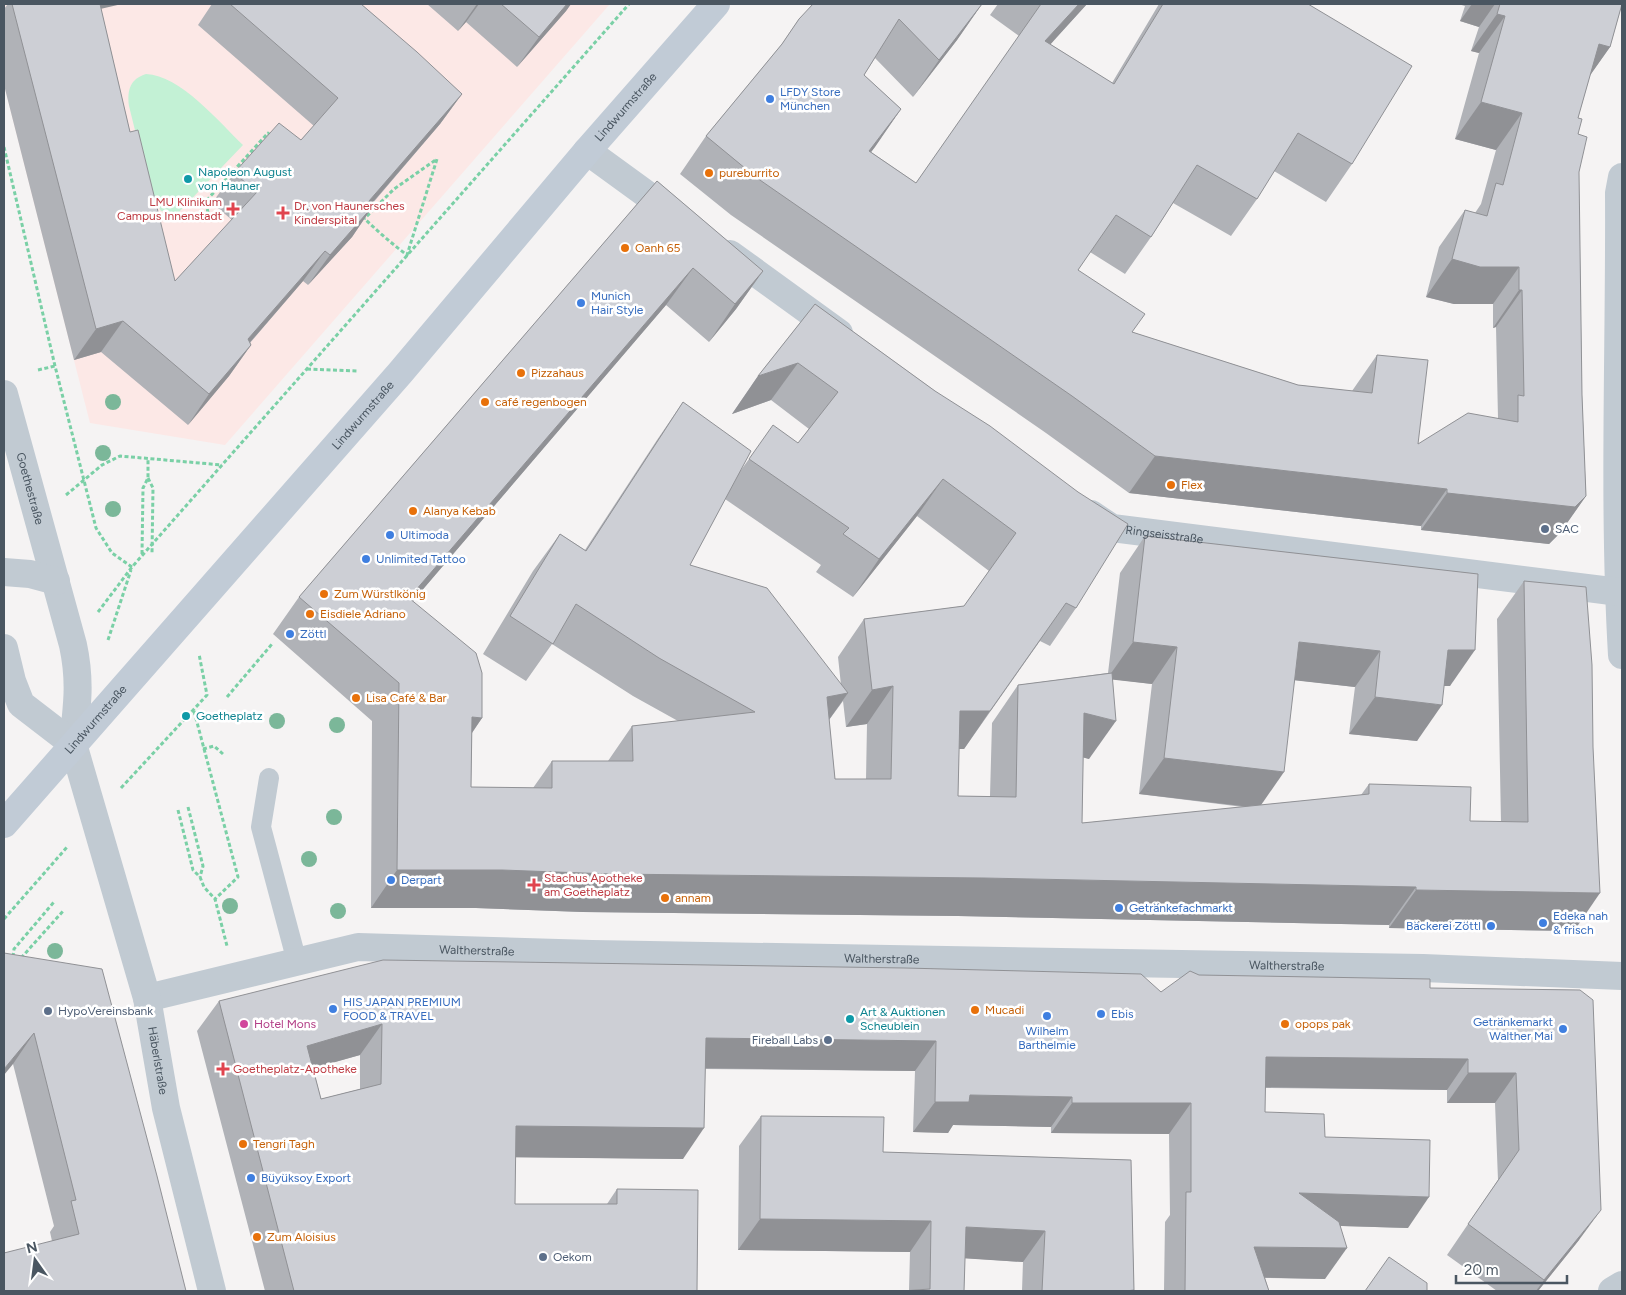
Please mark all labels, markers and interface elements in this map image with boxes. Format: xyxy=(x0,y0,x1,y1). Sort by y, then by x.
street label: Lindwurmstraße xyxy=(592,69,660,144)
place label: LFDY Store München xyxy=(780,85,841,113)
marker: LFDY Store München xyxy=(764,93,776,105)
place label: Napoleon August von Hauner xyxy=(198,165,292,193)
place label: pureburrito xyxy=(719,166,780,180)
marker: pureburrito xyxy=(703,167,715,179)
marker: Napoleon August von Hauner xyxy=(182,173,194,185)
place label: LMU Klinikum Campus Innenstadt xyxy=(117,195,222,223)
place label: Dr. von Haunersches Kinderspital xyxy=(294,199,405,227)
marker: LMU Klinikum Campus Innenstadt xyxy=(226,202,240,216)
marker: Dr. von Haunersches Kinderspital xyxy=(276,206,290,220)
place label: Oanh 65 xyxy=(635,241,681,255)
marker: Oanh 65 xyxy=(619,242,631,254)
place label: Munich Hair Style xyxy=(591,289,644,317)
marker: Munich Hair Style xyxy=(575,297,587,309)
place label: Pizzahaus xyxy=(531,366,584,380)
marker: Pizzahaus xyxy=(515,367,527,379)
street label: Lindwurmstraße xyxy=(329,378,397,452)
place label: café regenbogen xyxy=(495,395,587,409)
marker: café regenbogen xyxy=(479,396,491,408)
street label: Goethestraße xyxy=(13,451,47,527)
place label: Flex xyxy=(1181,478,1203,492)
marker: Flex xyxy=(1165,479,1177,491)
place label: Alanya Kebab xyxy=(423,504,496,518)
marker: Alanya Kebab xyxy=(407,505,419,517)
place label: SAC xyxy=(1555,522,1579,536)
street label: Ringseisstraße xyxy=(1125,523,1204,547)
marker: SAC xyxy=(1539,523,1551,535)
place label: Ultimoda xyxy=(400,528,449,542)
marker: Ultimoda xyxy=(384,529,396,541)
place label: Unlimited Tattoo xyxy=(376,552,466,566)
marker: Unlimited Tattoo xyxy=(360,553,372,565)
place label: Zum Würstlkönig xyxy=(334,587,426,601)
marker: Zum Würstlkönig xyxy=(318,588,330,600)
place label: Eisdiele Adriano xyxy=(320,607,406,621)
marker: Eisdiele Adriano xyxy=(304,608,316,620)
place label: Zöttl xyxy=(300,627,326,641)
marker: Zöttl xyxy=(284,628,296,640)
street label: Lindwurmstraße xyxy=(62,682,130,757)
place label: Lisa Café & Bar xyxy=(366,691,447,705)
marker: Lisa Café & Bar xyxy=(350,692,362,704)
place label: Goetheplatz xyxy=(196,709,263,723)
marker: Goetheplatz xyxy=(180,710,192,722)
place label: Stachus Apotheke am Goetheplatz xyxy=(544,871,643,899)
place label: Derpart xyxy=(401,873,442,887)
marker: Derpart xyxy=(385,874,397,886)
marker: Stachus Apotheke am Goetheplatz xyxy=(528,879,540,891)
place label: annam xyxy=(675,891,711,905)
marker: annam xyxy=(659,892,671,904)
place label: Getränkefachmarkt xyxy=(1129,901,1233,915)
marker: Getränkefachmarkt xyxy=(1113,902,1125,914)
place label: Edeka nah & frisch xyxy=(1553,909,1608,937)
marker: Edeka nah & frisch xyxy=(1537,917,1549,929)
place label: Bäckerei Zöttl xyxy=(1406,919,1481,933)
marker: Bäckerei Zöttl xyxy=(1485,920,1497,932)
street label: Waltherstraße xyxy=(439,942,515,959)
street label: Waltherstraße xyxy=(844,951,920,967)
street label: Waltherstraße xyxy=(1249,958,1325,973)
place label: HIS JAPAN PREMIUM FOOD & TRAVEL xyxy=(343,995,461,1023)
marker: HIS JAPAN PREMIUM FOOD & TRAVEL xyxy=(327,1003,339,1015)
place label: Mucadi xyxy=(985,1003,1024,1017)
place label: HypoVereinsbank xyxy=(58,1004,153,1018)
marker: Mucadi xyxy=(969,1004,981,1016)
marker: HypoVereinsbank xyxy=(42,1005,54,1017)
place label: Art & Auktionen Scheublein xyxy=(860,1005,946,1033)
place label: Ebis xyxy=(1111,1007,1134,1021)
marker: Ebis xyxy=(1095,1008,1107,1020)
marker: Wilhelm Barthelmie xyxy=(1041,1010,1053,1022)
marker: Art & Auktionen Scheublein xyxy=(844,1013,856,1025)
place label: Getränkemarkt Walther Mai xyxy=(1473,1015,1553,1043)
place label: Hotel Mons xyxy=(254,1017,316,1031)
place label: opops pak xyxy=(1295,1017,1351,1031)
marker: Hotel Mons xyxy=(238,1018,250,1030)
marker: opops pak xyxy=(1279,1018,1291,1030)
marker: Getränkemarkt Walther Mai xyxy=(1557,1023,1569,1035)
place label: Wilhelm Barthelmie xyxy=(1018,1024,1076,1052)
street label: Häberlstraße xyxy=(145,1025,171,1096)
place label: Fireball Labs xyxy=(752,1033,818,1047)
marker: Fireball Labs xyxy=(822,1034,834,1046)
place label: Goetheplatz-Apotheke xyxy=(233,1062,357,1076)
marker: Goetheplatz-Apotheke xyxy=(217,1063,229,1075)
place label: Tengri Tagh xyxy=(253,1137,315,1151)
marker: Tengri Tagh xyxy=(237,1138,249,1150)
place label: Büyüksoy Export xyxy=(261,1171,351,1185)
marker: Büyüksoy Export xyxy=(245,1172,257,1184)
place label: Zum Aloisius xyxy=(267,1230,336,1244)
marker: Zum Aloisius xyxy=(251,1231,263,1243)
north arrow xyxy=(10,1235,60,1285)
text: N xyxy=(25,1238,39,1257)
place label: Oekom xyxy=(553,1250,592,1264)
marker: Oekom xyxy=(537,1251,549,1263)
scale bar xyxy=(1456,1252,1567,1284)
text: 20 m xyxy=(1464,1261,1498,1279)

